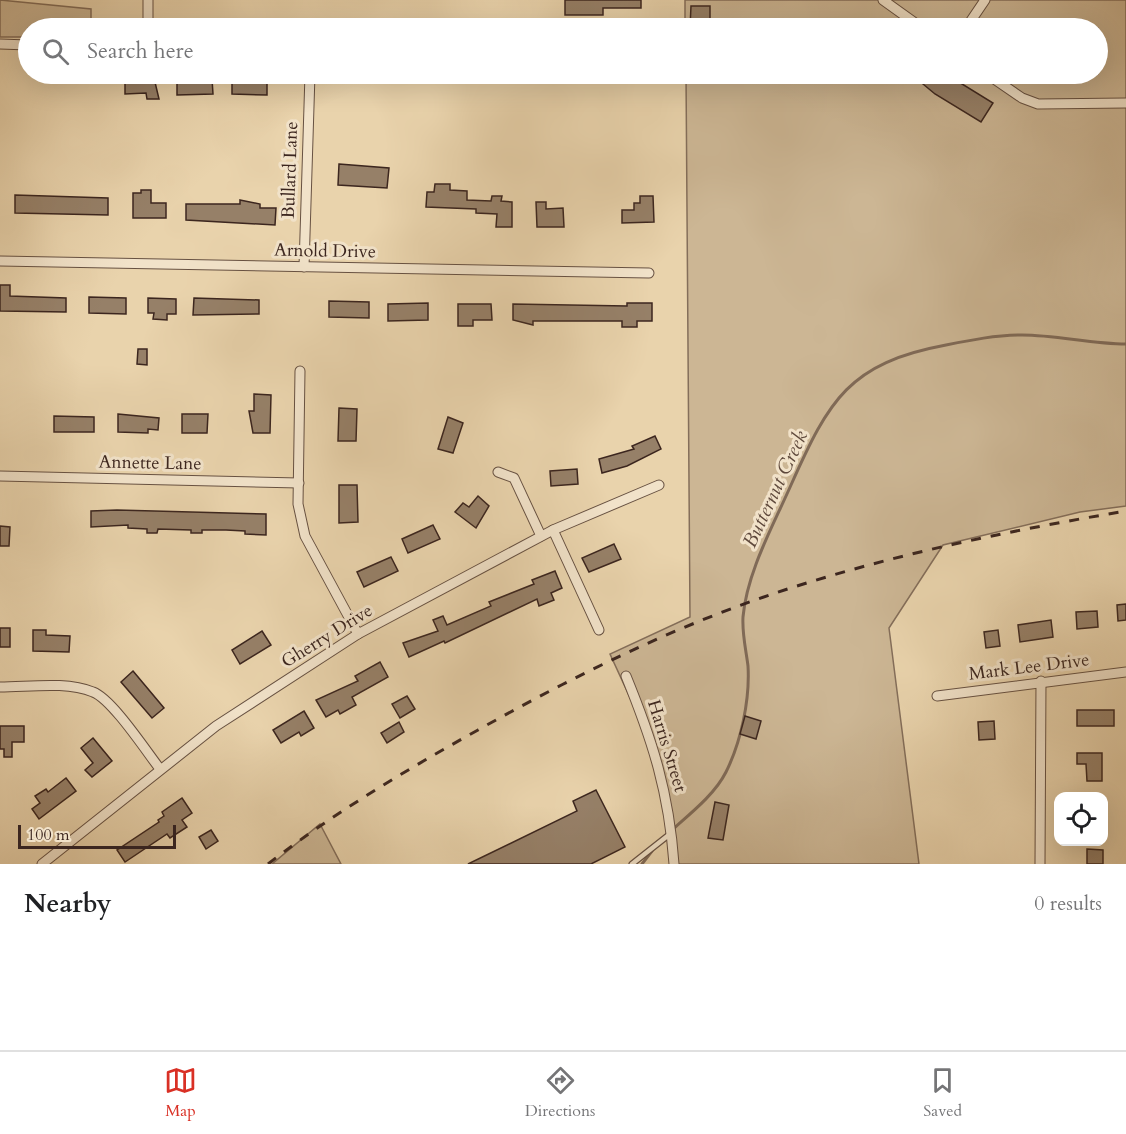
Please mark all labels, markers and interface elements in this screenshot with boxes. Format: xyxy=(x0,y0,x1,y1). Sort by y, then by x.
search box xyxy=(18,18,1108,84)
icon: search xyxy=(39,35,72,68)
text: Search here xyxy=(87,36,194,66)
street label: Bullard Lane xyxy=(276,121,304,219)
street label: Arnold Drive xyxy=(274,238,376,264)
water label: Butternut Creek xyxy=(736,426,814,552)
street label: Annette Lane xyxy=(98,450,202,476)
street label: Gherry Drive xyxy=(277,598,377,674)
street label: Mark Lee Drive xyxy=(967,647,1091,687)
street label: Harris Street xyxy=(641,697,693,795)
map controls xyxy=(1054,792,1108,846)
button: locate xyxy=(1054,792,1108,846)
scale bar xyxy=(18,822,176,850)
text: 100 m xyxy=(27,824,69,846)
text: Nearby xyxy=(24,886,112,921)
text: 0 results xyxy=(1034,890,1102,917)
tab: Map xyxy=(164,1064,197,1122)
tab: Directions xyxy=(525,1064,595,1122)
tab: Saved xyxy=(923,1064,962,1122)

